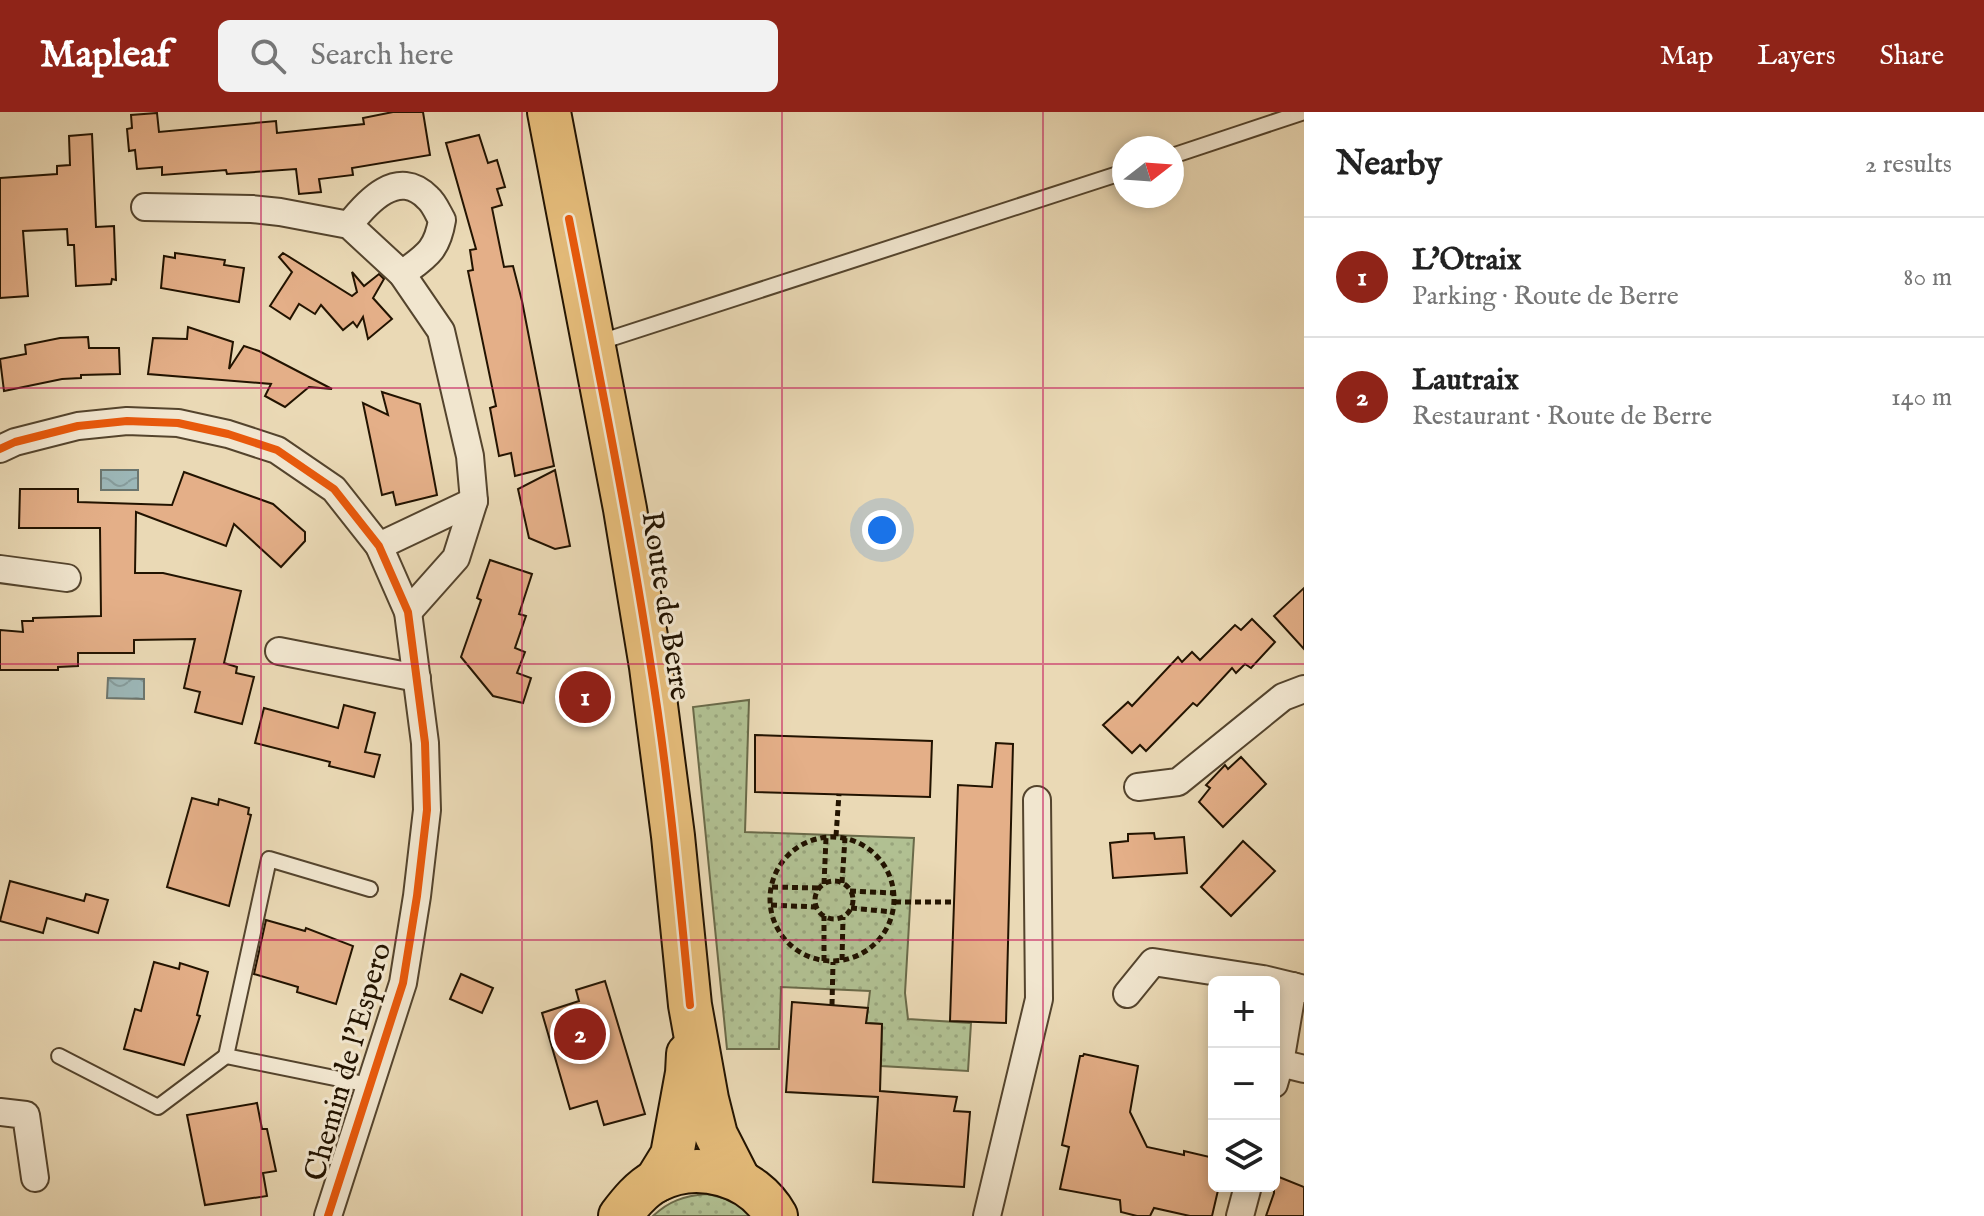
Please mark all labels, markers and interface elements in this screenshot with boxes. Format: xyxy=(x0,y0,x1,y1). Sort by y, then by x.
search box xyxy=(218,20,778,92)
text: Mapleaf xyxy=(40,32,170,80)
icon: search xyxy=(246,34,290,78)
text: Search here xyxy=(310,37,453,75)
text: Map xyxy=(1660,39,1713,74)
text: Layers xyxy=(1757,39,1836,74)
text: Share xyxy=(1880,39,1944,74)
north arrow xyxy=(1112,136,1184,208)
text: Nearby xyxy=(1336,143,1442,186)
text: 2 results xyxy=(1865,148,1952,181)
text: L'Otraix xyxy=(1412,242,1521,280)
text: 1 xyxy=(1357,261,1367,294)
text: 80 m xyxy=(1903,261,1952,294)
text: Parking · Route de Berre xyxy=(1412,280,1679,313)
text: Lautraix xyxy=(1412,362,1519,400)
text: 2 xyxy=(1356,381,1368,414)
text: 140 m xyxy=(1891,381,1952,414)
text: Restaurant · Route de Berre xyxy=(1412,400,1712,433)
street label: Route de Berre xyxy=(631,509,699,703)
your location xyxy=(862,510,902,550)
pin: 1 xyxy=(559,667,611,727)
street label: Chemin de l'Espero xyxy=(297,938,401,1186)
map controls xyxy=(1208,976,1280,1192)
button: + xyxy=(1208,976,1280,1048)
pin: 2 xyxy=(554,1004,606,1064)
button: − xyxy=(1208,1048,1280,1120)
button: layers xyxy=(1208,1120,1280,1192)

